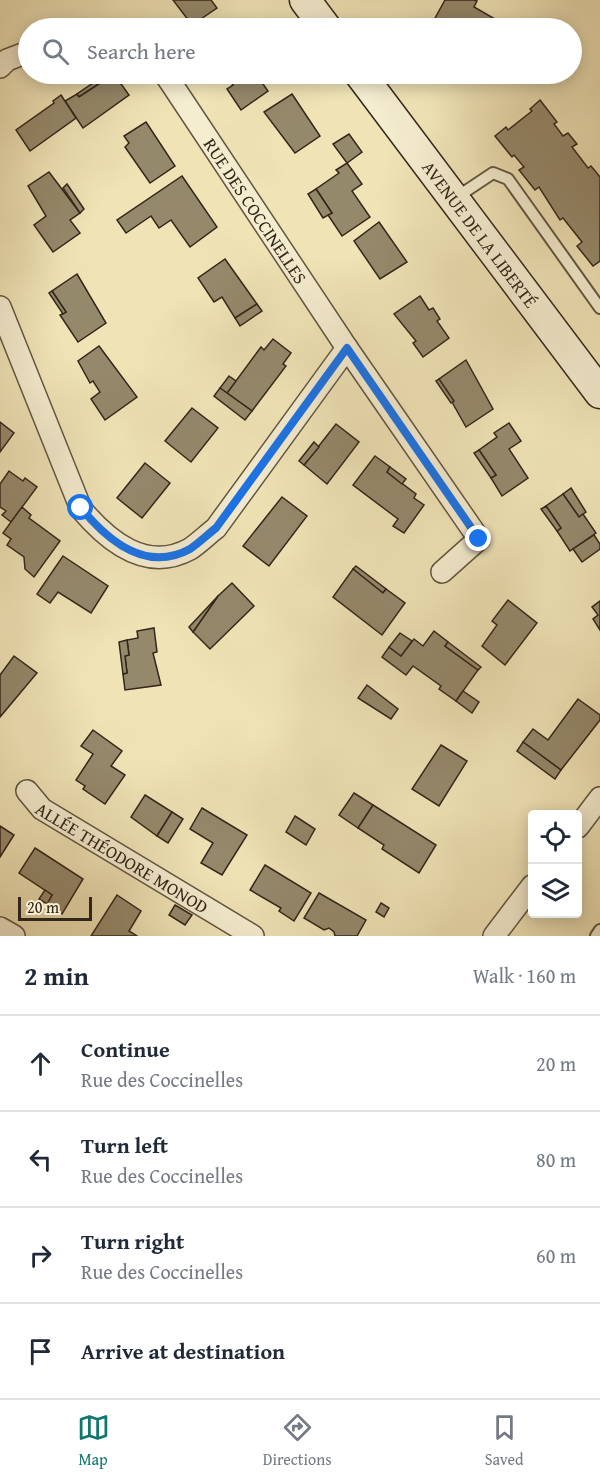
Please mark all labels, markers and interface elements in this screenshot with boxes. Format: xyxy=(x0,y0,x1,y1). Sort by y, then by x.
search box xyxy=(18,18,582,84)
icon: search xyxy=(39,35,72,68)
text: Search here xyxy=(87,35,196,67)
street label: RUE DES COCCINELLES xyxy=(197,132,314,289)
street label: AVENUE DE LA LIBERTÉ xyxy=(416,155,544,313)
route start xyxy=(67,494,93,520)
route end xyxy=(465,525,491,551)
street label: ALLÉE THÉODORE MONOD xyxy=(31,795,214,920)
map controls xyxy=(528,810,582,918)
button: locate xyxy=(528,810,582,864)
button: layers xyxy=(528,864,582,918)
scale bar xyxy=(18,894,92,922)
text: 20 m xyxy=(27,895,59,919)
text: 2 min xyxy=(24,956,89,995)
text: Walk · 160 m xyxy=(473,961,576,990)
text: Continue xyxy=(81,1033,170,1065)
icon: ahead xyxy=(24,1047,57,1080)
text: 20 m xyxy=(536,1049,576,1078)
text: Rue des Coccinelles xyxy=(81,1065,243,1094)
text: Turn left xyxy=(81,1129,168,1161)
icon: left xyxy=(24,1143,57,1176)
text: 80 m xyxy=(536,1145,576,1174)
text: Rue des Coccinelles xyxy=(81,1161,243,1190)
text: Turn right xyxy=(81,1225,184,1257)
icon: right xyxy=(24,1239,57,1272)
text: 60 m xyxy=(536,1241,576,1270)
text: Rue des Coccinelles xyxy=(81,1257,243,1286)
icon: arrive xyxy=(24,1335,57,1368)
text: Arrive at destination xyxy=(81,1335,285,1367)
tab: Map xyxy=(77,1411,110,1471)
tab: Directions xyxy=(263,1411,332,1471)
tab: Saved xyxy=(485,1411,523,1471)

